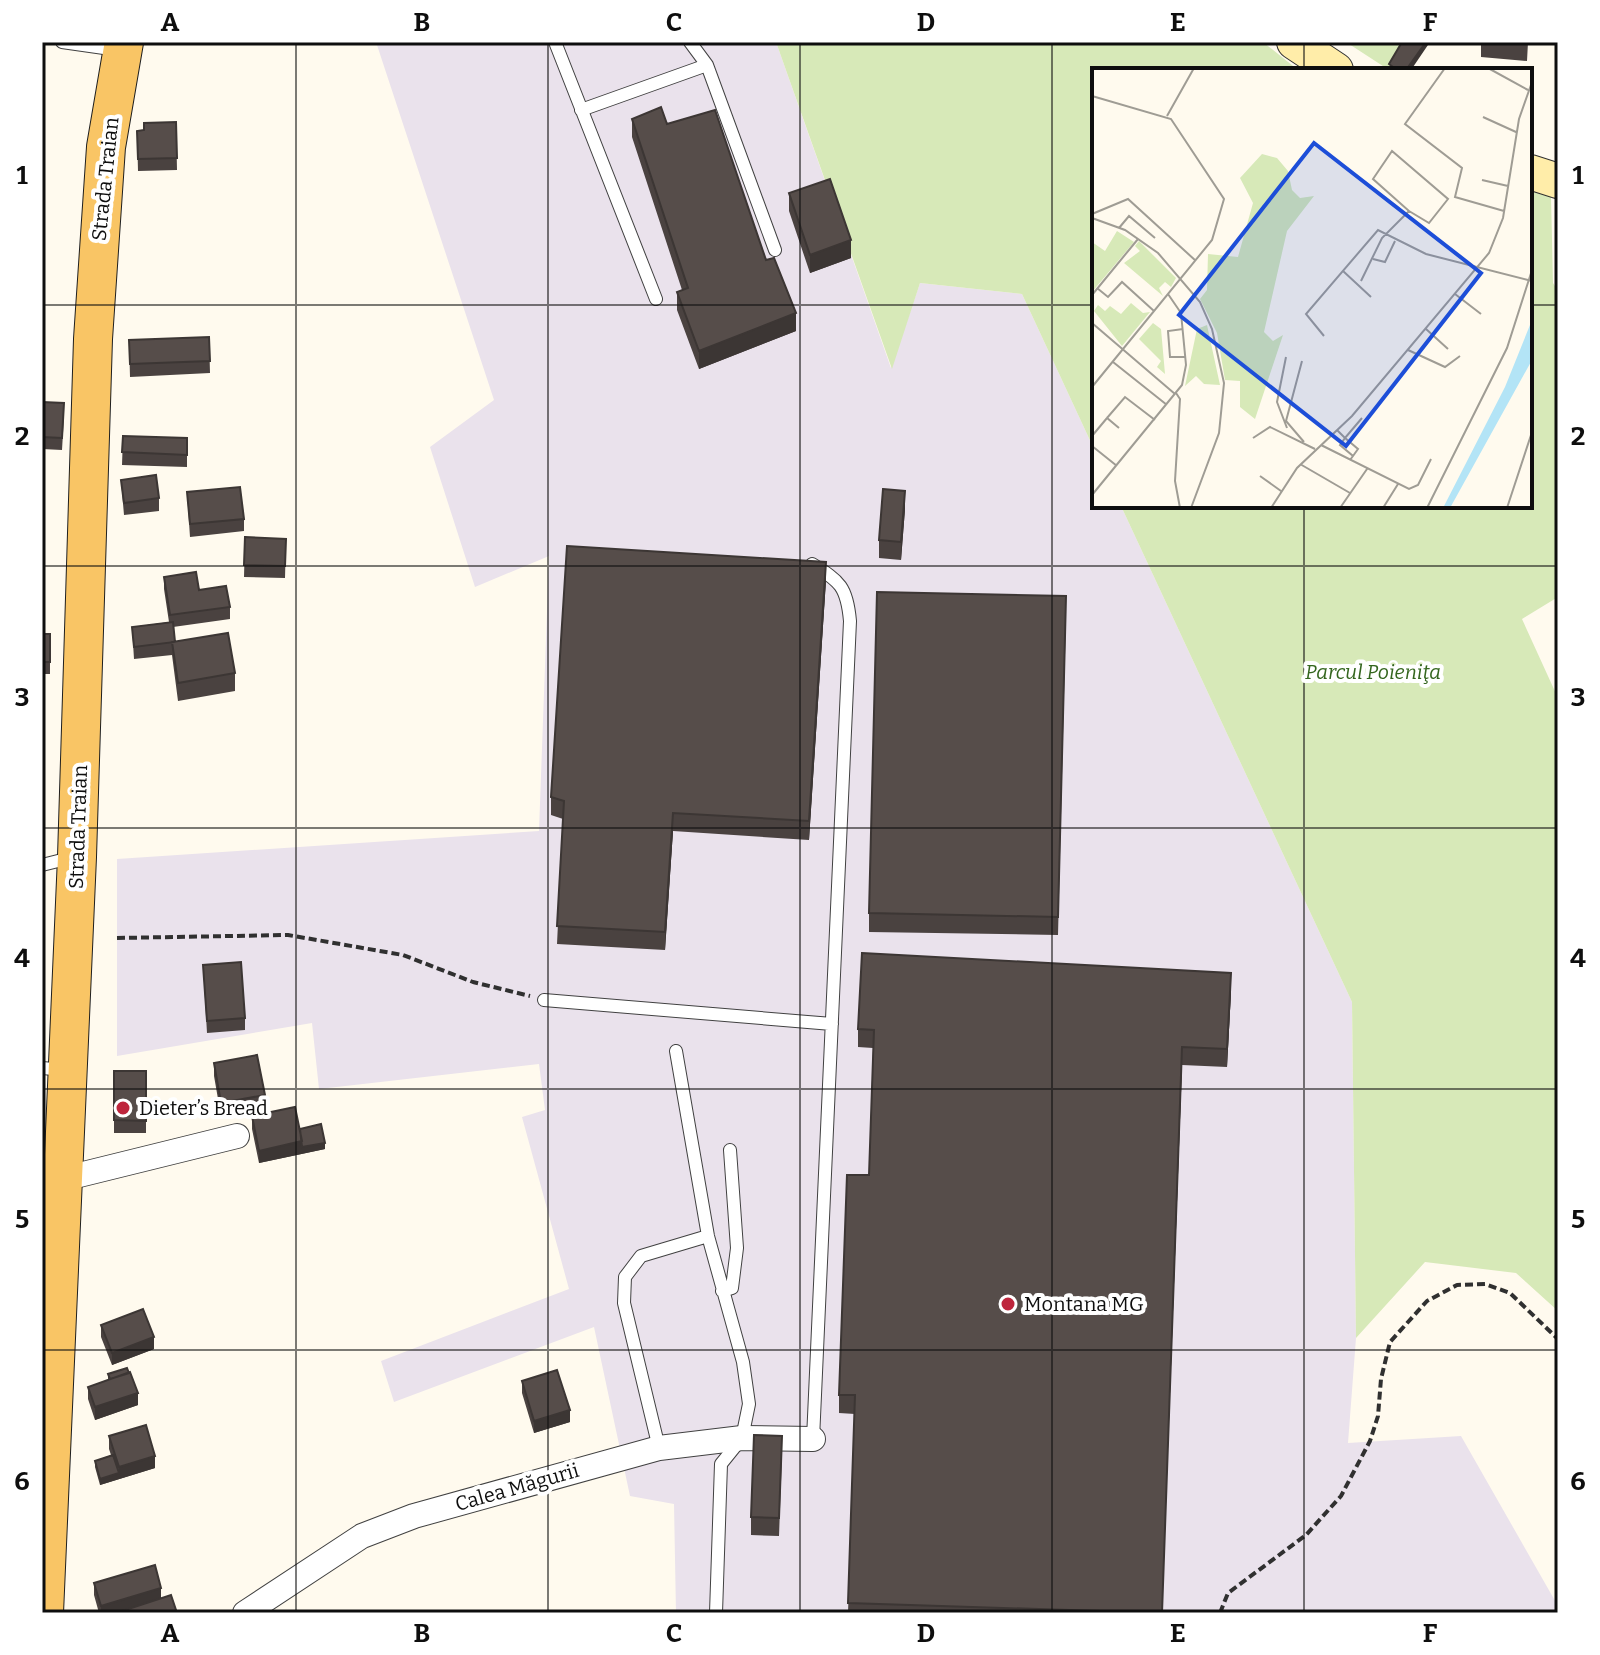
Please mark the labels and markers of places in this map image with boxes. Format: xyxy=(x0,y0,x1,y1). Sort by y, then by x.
place label: Dieter’s Bread xyxy=(139,1096,268,1120)
marker: Dieter’s Bread xyxy=(114,1099,132,1117)
place label: Montana MG xyxy=(1024,1292,1144,1316)
marker: Montana MG xyxy=(999,1295,1017,1313)

